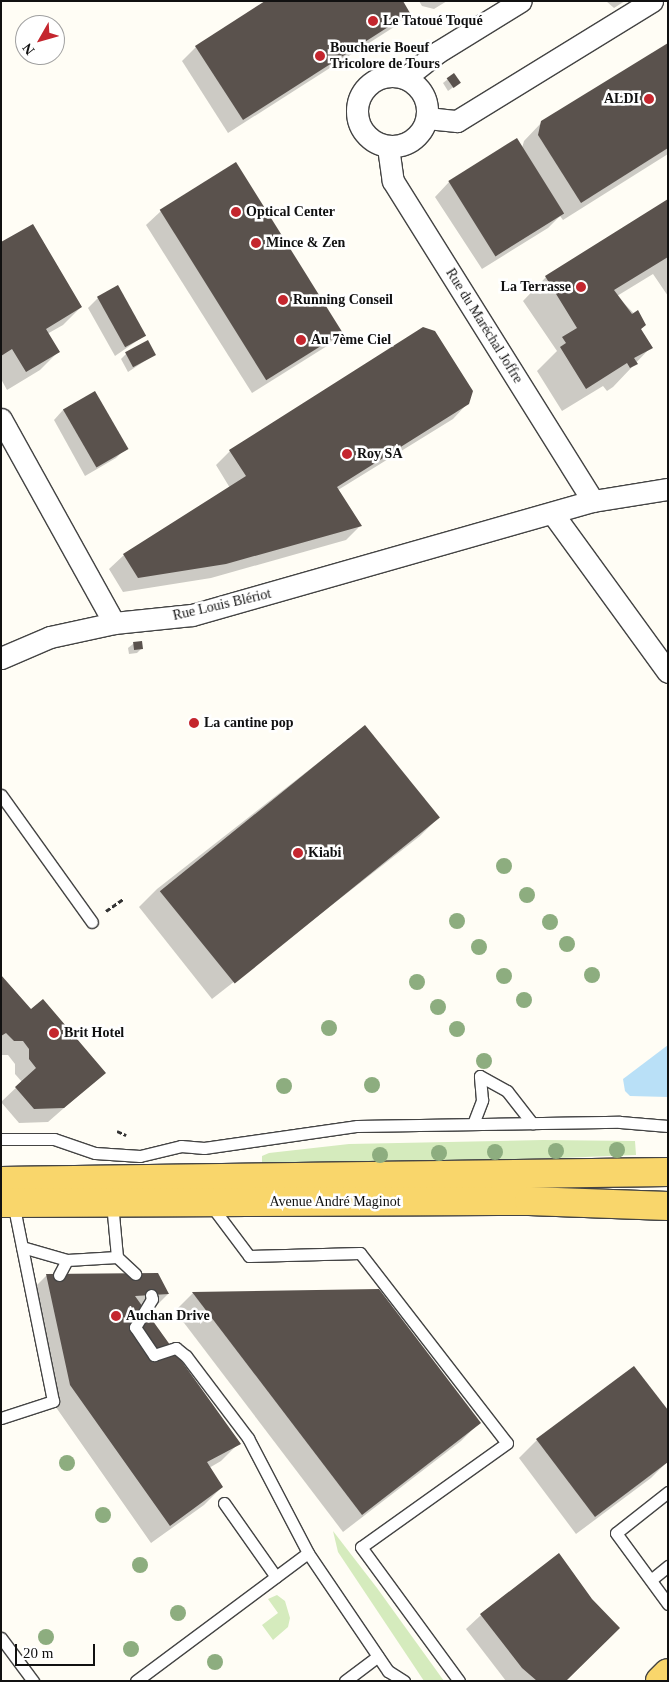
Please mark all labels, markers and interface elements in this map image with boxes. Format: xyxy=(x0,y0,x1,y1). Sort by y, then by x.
place label: Le Tatoué Toqué xyxy=(383,13,483,29)
north arrow xyxy=(15,15,65,65)
marker: Le Tatoué Toqué xyxy=(367,15,379,27)
text: N xyxy=(20,40,38,58)
place label: Boucherie Boeuf Tricolore de Tours xyxy=(330,40,440,72)
marker: Boucherie Boeuf Tricolore de Tours xyxy=(314,50,326,62)
place label: ALDI xyxy=(604,91,639,107)
marker: ALDI xyxy=(643,93,655,105)
place label: Optical Center xyxy=(246,204,335,220)
marker: Optical Center xyxy=(230,206,242,218)
place label: Mince & Zen xyxy=(266,235,345,251)
marker: Mince & Zen xyxy=(250,237,262,249)
street label: Rue du Maréchal Joffre xyxy=(442,265,526,387)
place label: La Terrasse xyxy=(500,279,571,295)
marker: La Terrasse xyxy=(575,281,587,293)
place label: Running Conseil xyxy=(293,292,393,308)
marker: Running Conseil xyxy=(277,294,289,306)
place label: Au 7ème Ciel xyxy=(311,332,391,348)
marker: Au 7ème Ciel xyxy=(295,334,307,346)
place label: Roy SA xyxy=(357,446,403,462)
marker: Roy SA xyxy=(341,448,353,460)
street label: Rue Louis Blériot xyxy=(171,586,273,624)
place label: La cantine pop xyxy=(204,715,293,731)
marker: La cantine pop xyxy=(188,717,200,729)
place label: Kiabi xyxy=(308,845,341,861)
marker: Kiabi xyxy=(292,847,304,859)
place label: Brit Hotel xyxy=(64,1025,124,1041)
marker: Brit Hotel xyxy=(48,1027,60,1039)
street label: Avenue André Maginot xyxy=(269,1194,401,1210)
place label: Auchan Drive xyxy=(126,1308,210,1324)
marker: Auchan Drive xyxy=(110,1310,122,1322)
scale bar xyxy=(18,1634,98,1666)
text: 20 m xyxy=(23,1645,53,1661)

